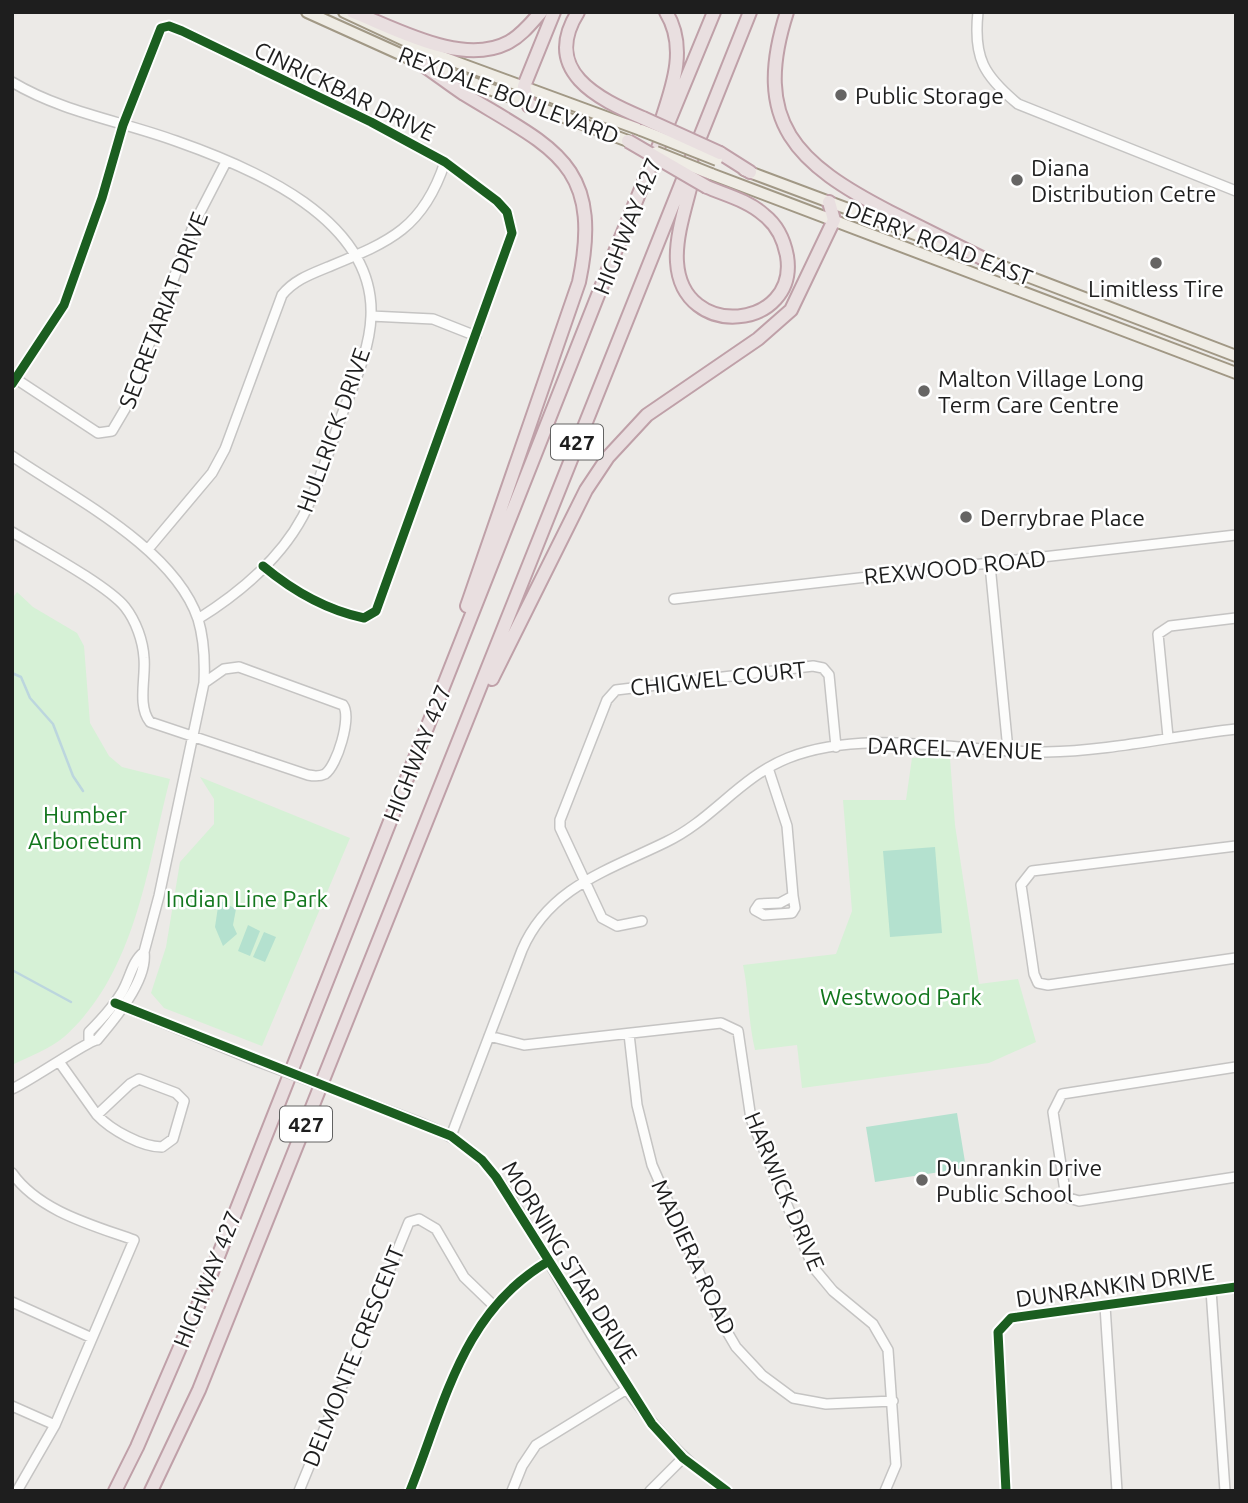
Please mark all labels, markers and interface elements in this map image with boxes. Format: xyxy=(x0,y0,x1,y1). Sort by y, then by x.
street label: CINRICKBAR DRIVE xyxy=(251,36,439,146)
street label: REXDALE BOULEVARD xyxy=(395,41,623,149)
place label: Public Storage xyxy=(855,83,1004,108)
marker: Public Storage xyxy=(833,87,849,103)
street label: HIGHWAY 427 xyxy=(588,154,666,298)
place label: Diana Distribution Cetre xyxy=(1031,155,1216,206)
marker: Diana Distribution Cetre xyxy=(1009,172,1025,188)
street label: DERRY ROAD EAST xyxy=(842,196,1036,290)
street label: SECRETARIAT DRIVE xyxy=(114,208,212,412)
marker: Limitless Tire xyxy=(1148,255,1164,271)
place label: Limitless Tire xyxy=(1088,276,1224,301)
street label: HULLRICK DRIVE xyxy=(292,345,374,515)
place label: Malton Village Long Term Care Centre xyxy=(938,366,1144,417)
marker: Malton Village Long Term Care Centre xyxy=(916,383,932,399)
road number: 427 xyxy=(551,424,603,460)
place label: Derrybrae Place xyxy=(980,505,1145,530)
marker: Derrybrae Place xyxy=(958,509,974,525)
street label: REXWOOD ROAD xyxy=(863,545,1047,589)
street label: CHIGWEL COURT xyxy=(629,656,807,700)
street label: HIGHWAY 427 xyxy=(378,681,456,825)
street label: DARCEL AVENUE xyxy=(867,732,1043,764)
park label: Humber Arboretum xyxy=(28,802,142,853)
park label: Indian Line Park xyxy=(166,886,329,911)
park label: Westwood Park xyxy=(820,984,982,1009)
road number: 427 xyxy=(280,1106,332,1142)
street label: HARWICK DRIVE xyxy=(740,1108,830,1274)
place label: Dunrankin Drive Public School xyxy=(936,1155,1102,1206)
street label: MORNING STAR DRIVE xyxy=(498,1156,642,1368)
marker: Dunrankin Drive Public School xyxy=(914,1172,930,1188)
street label: MADIERA ROAD xyxy=(647,1175,741,1339)
street label: HIGHWAY 427 xyxy=(168,1207,246,1351)
street label: DELMONTE CRESCENT xyxy=(297,1242,409,1470)
street label: DUNRANKIN DRIVE xyxy=(1014,1259,1216,1311)

